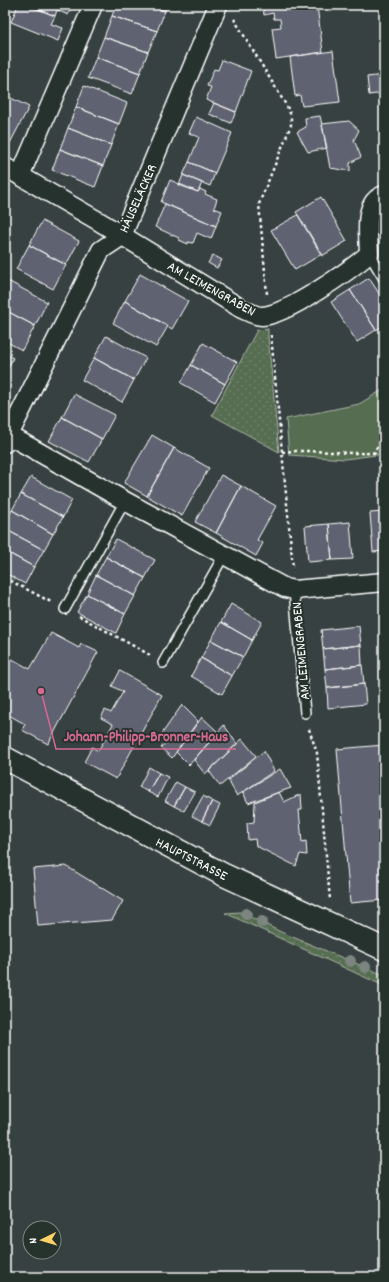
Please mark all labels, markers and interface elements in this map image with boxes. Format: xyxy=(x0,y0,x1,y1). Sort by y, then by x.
street label: HÄUSELÄCKER xyxy=(115,161,163,236)
street label: AM LEIMENGRABEN xyxy=(163,257,259,322)
street label: AM LEIMENGRABEN xyxy=(288,601,316,701)
callout: Johann-Philipp-Bronner-Haus xyxy=(56,722,236,749)
text: Johann-Philipp-Bronner-Haus xyxy=(64,727,228,749)
street label: HAUPTSTRASSE xyxy=(152,833,231,887)
north arrow xyxy=(22,1220,62,1260)
text: N xyxy=(26,1237,42,1244)

